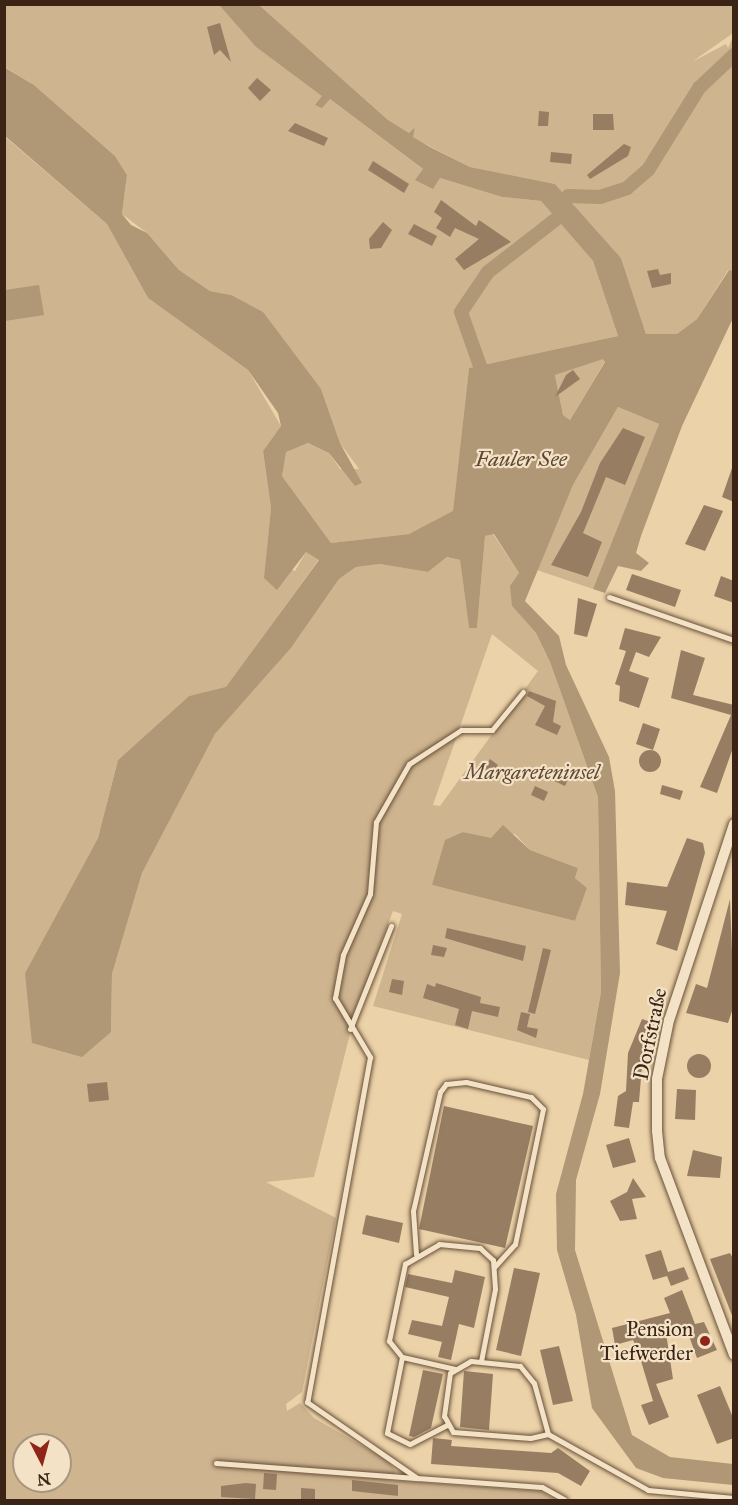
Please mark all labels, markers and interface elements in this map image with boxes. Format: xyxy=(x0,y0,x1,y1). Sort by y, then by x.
water label: Fauler See xyxy=(475,446,567,472)
park label: Margareteninsel xyxy=(464,759,600,785)
street label: Dorfstraße xyxy=(628,986,672,1082)
place label: Pension Tiefwerder xyxy=(600,1316,693,1366)
marker: Pension Tiefwerder xyxy=(698,1334,712,1348)
north arrow xyxy=(12,1433,72,1493)
text: N xyxy=(36,1469,51,1490)

